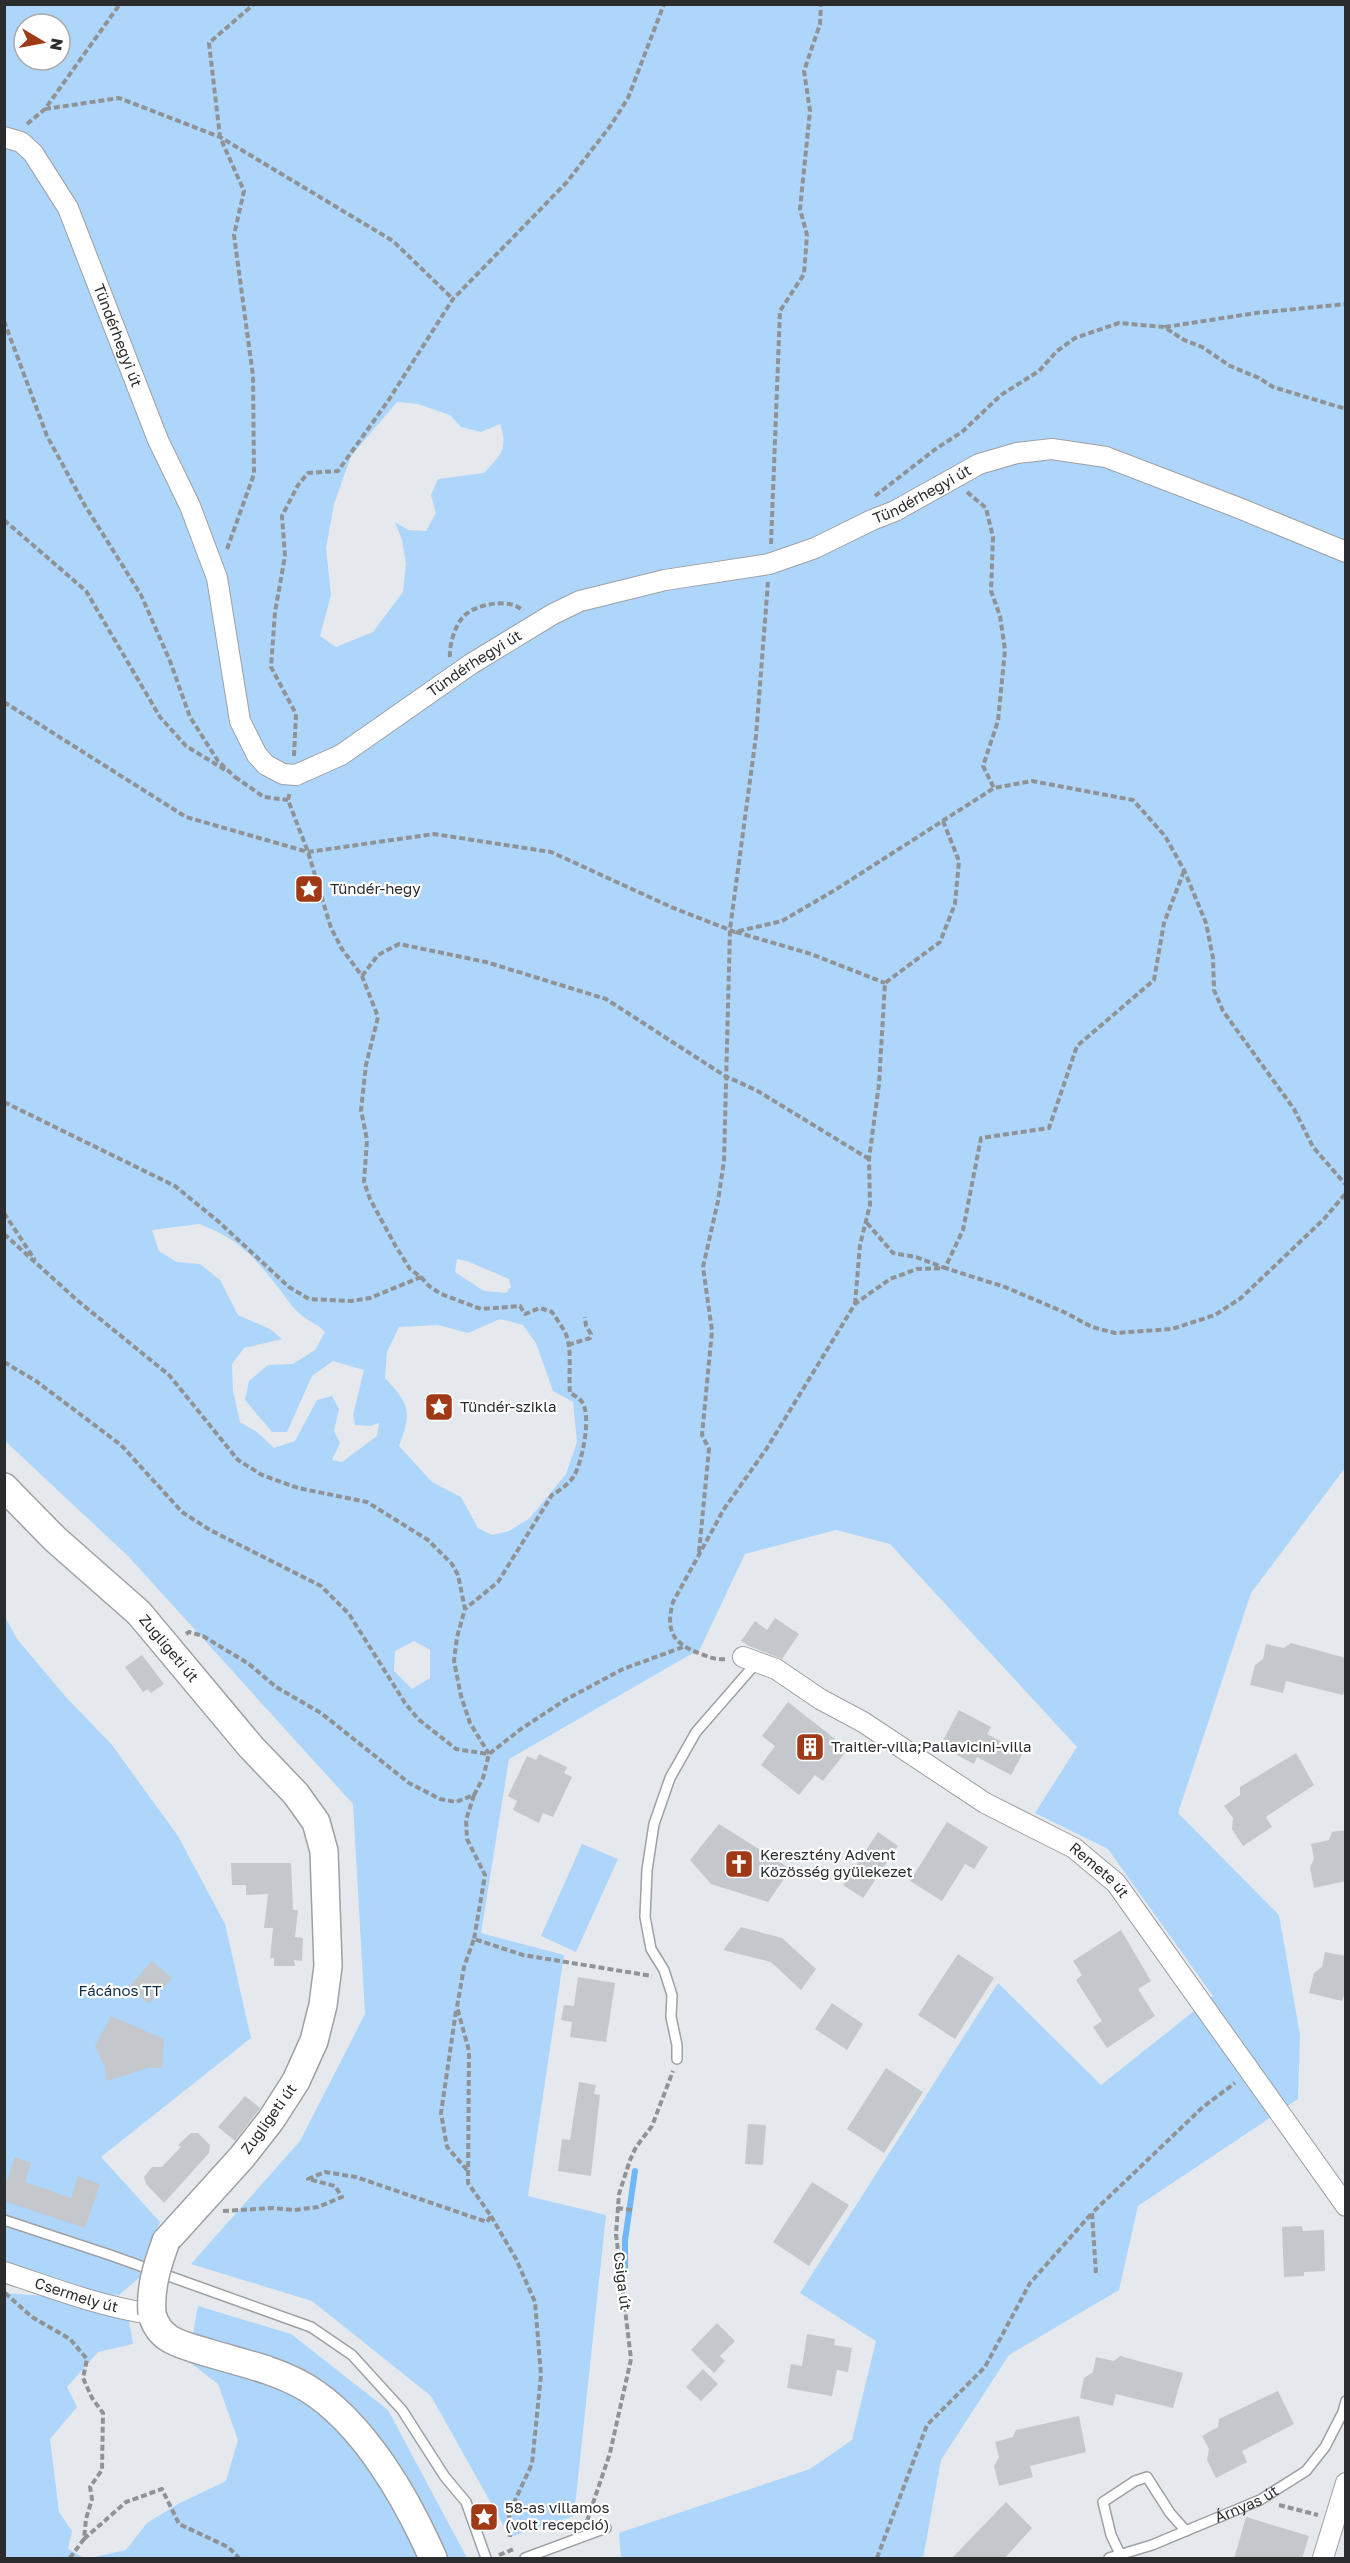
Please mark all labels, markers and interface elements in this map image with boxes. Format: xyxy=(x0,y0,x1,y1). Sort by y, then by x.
north arrow xyxy=(12,12,72,72)
text: N xyxy=(46,37,68,52)
street label: Tündérhegyi út xyxy=(90,281,146,389)
street label: Tündérhegyi út xyxy=(870,460,974,527)
street label: Tündérhegyi út xyxy=(423,625,524,700)
place icon: Tündér-hegy xyxy=(293,873,325,905)
place label: Tündér-hegy xyxy=(330,879,421,897)
place icon: Tündér-szikla xyxy=(423,1391,455,1423)
place label: Tündér-szikla xyxy=(460,1397,557,1415)
street label: Zugligeti út xyxy=(136,1610,203,1685)
building icon: Traitler-villa;Pallavicini-villa xyxy=(794,1731,826,1763)
place label: Traitler-villa;Pallavicini-villa xyxy=(831,1737,1032,1755)
street label: Remete út xyxy=(1066,1838,1134,1901)
place label: Keresztény Advent Közösség gyülekezet xyxy=(760,1845,913,1880)
church icon: Keresztény Advent Közösség gyülekezet xyxy=(723,1848,755,1880)
park label: Fácános TT xyxy=(79,1981,161,1999)
street label: Zugligeti út xyxy=(237,2080,300,2157)
street label: Csiga út xyxy=(610,2251,636,2311)
street label: Csermely út xyxy=(33,2273,120,2315)
street label: Árnyas út xyxy=(1212,2481,1281,2526)
place label: 58-as villamos (volt recepció) xyxy=(505,2498,609,2533)
place icon: 58-as villamos (volt recepció) xyxy=(468,2501,500,2533)

